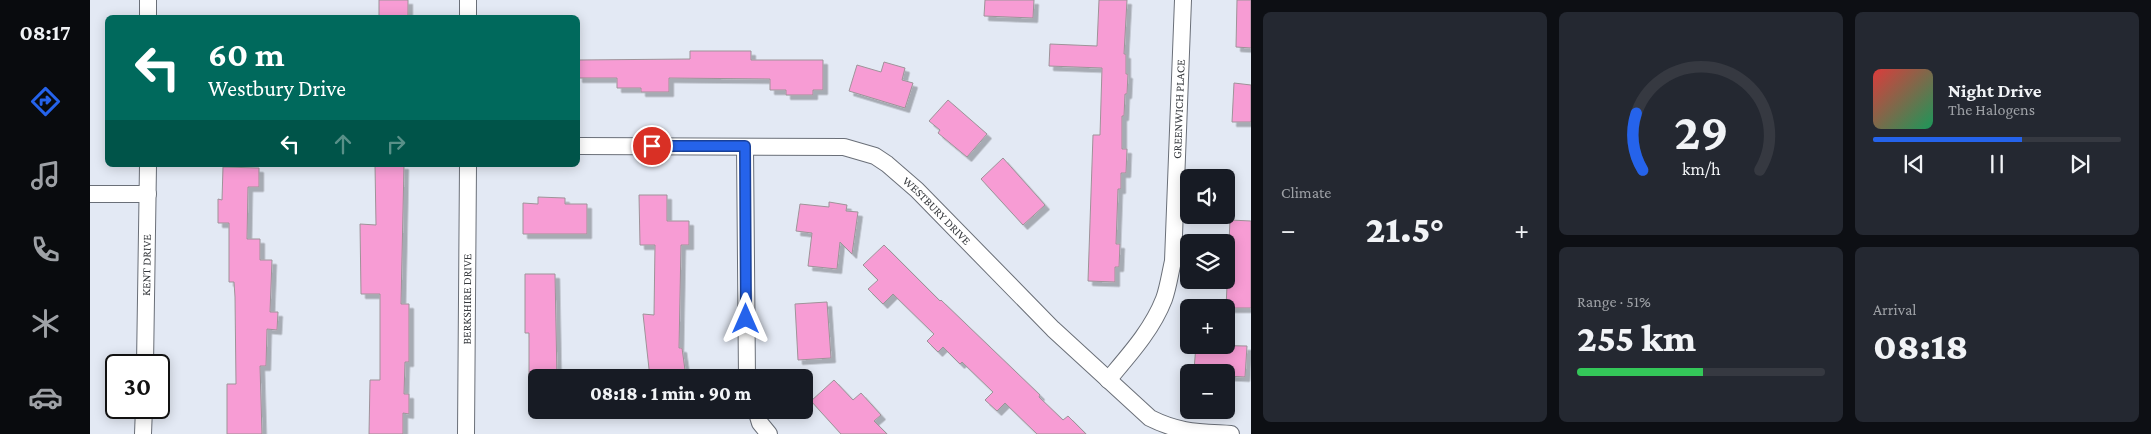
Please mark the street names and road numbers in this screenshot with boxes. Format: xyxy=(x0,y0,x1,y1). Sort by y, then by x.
street label: GREENWICH PLACE xyxy=(1170,59,1188,159)
street label: WESTBURY DRIVE xyxy=(900,174,974,248)
street label: KENT DRIVE xyxy=(139,234,154,296)
street label: BERKSHIRE DRIVE xyxy=(460,253,474,344)

